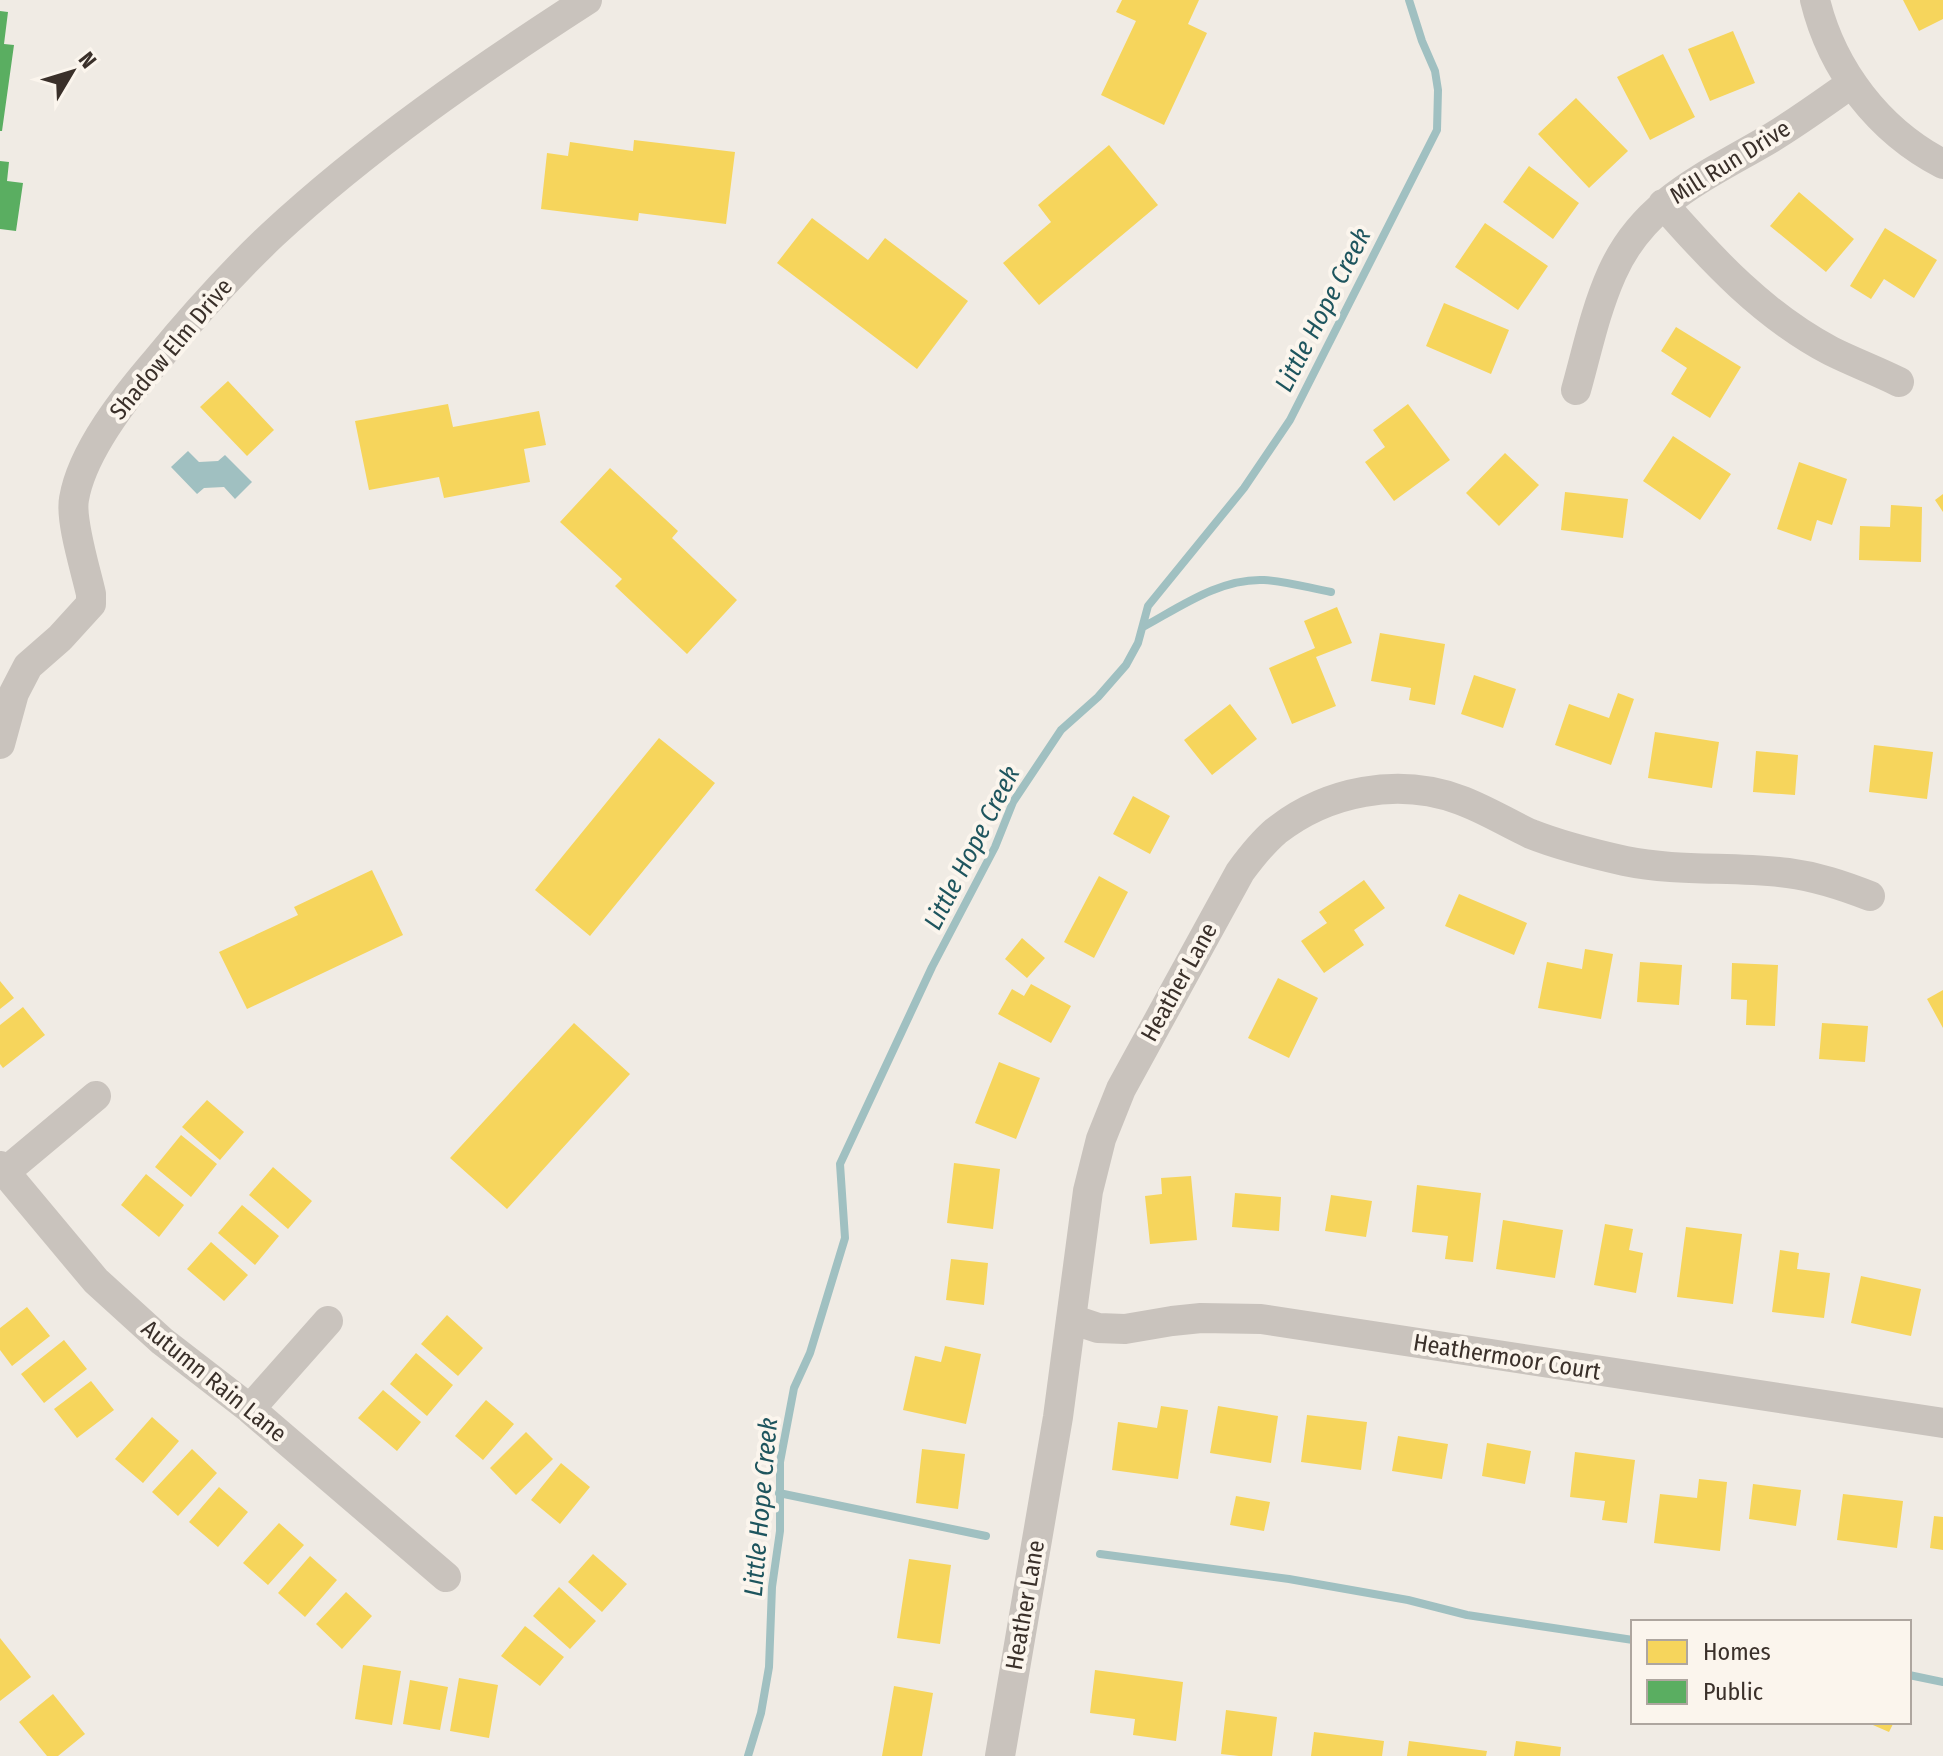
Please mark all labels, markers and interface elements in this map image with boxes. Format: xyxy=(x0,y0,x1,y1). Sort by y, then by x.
north arrow xyxy=(32,32,112,112)
text: N xyxy=(73,46,102,74)
street label: Mill Run Drive xyxy=(1665,114,1795,210)
water label: Little Hope Creek xyxy=(1268,223,1378,397)
street label: Shadow Elm Drive xyxy=(104,273,238,425)
water label: Little Hope Creek xyxy=(917,761,1027,935)
street label: Heather Lane xyxy=(1135,918,1223,1046)
street label: Autumn Rain Lane xyxy=(136,1314,292,1448)
street label: Heathermoor Court xyxy=(1411,1328,1603,1386)
water label: Little Hope Creek xyxy=(738,1416,784,1598)
street label: Heather Lane xyxy=(1000,1538,1050,1672)
legend xyxy=(1631,1620,1911,1724)
text: Homes xyxy=(1703,1638,1771,1666)
text: Public xyxy=(1703,1678,1763,1706)

